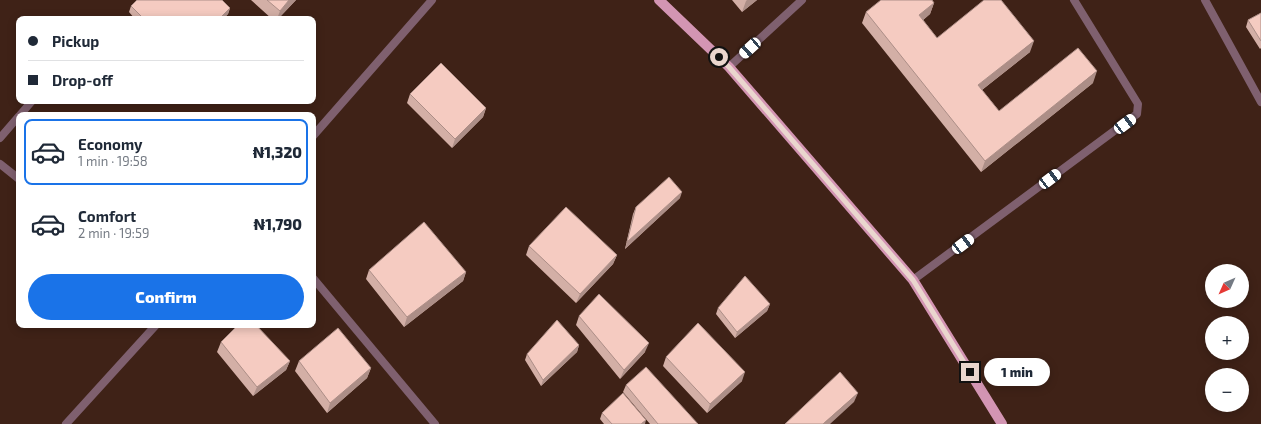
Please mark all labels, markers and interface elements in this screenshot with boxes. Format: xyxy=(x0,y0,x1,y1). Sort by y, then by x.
text: Pickup xyxy=(52,32,99,50)
car xyxy=(737,36,763,60)
route start xyxy=(710,48,728,66)
text: Drop-off xyxy=(52,71,113,89)
car xyxy=(1112,112,1138,136)
icon: car xyxy=(30,134,66,170)
text: Economy xyxy=(78,135,143,153)
text: ₦1,320 xyxy=(253,143,302,161)
text: 1 min · 19:58 xyxy=(78,153,148,169)
car xyxy=(1037,167,1063,191)
icon: car xyxy=(30,206,66,242)
text: Comfort xyxy=(78,207,136,225)
text: ₦1,790 xyxy=(254,215,302,233)
text: 2 min · 19:59 xyxy=(78,225,149,241)
car xyxy=(950,232,976,256)
north arrow xyxy=(1205,264,1249,308)
map controls xyxy=(1205,264,1249,412)
button: Confirm xyxy=(28,274,304,320)
button: + xyxy=(1205,316,1249,360)
callout: 1 min xyxy=(984,358,1050,386)
route end xyxy=(961,363,979,381)
text: 1 min xyxy=(1001,364,1033,380)
button: − xyxy=(1205,368,1249,412)

